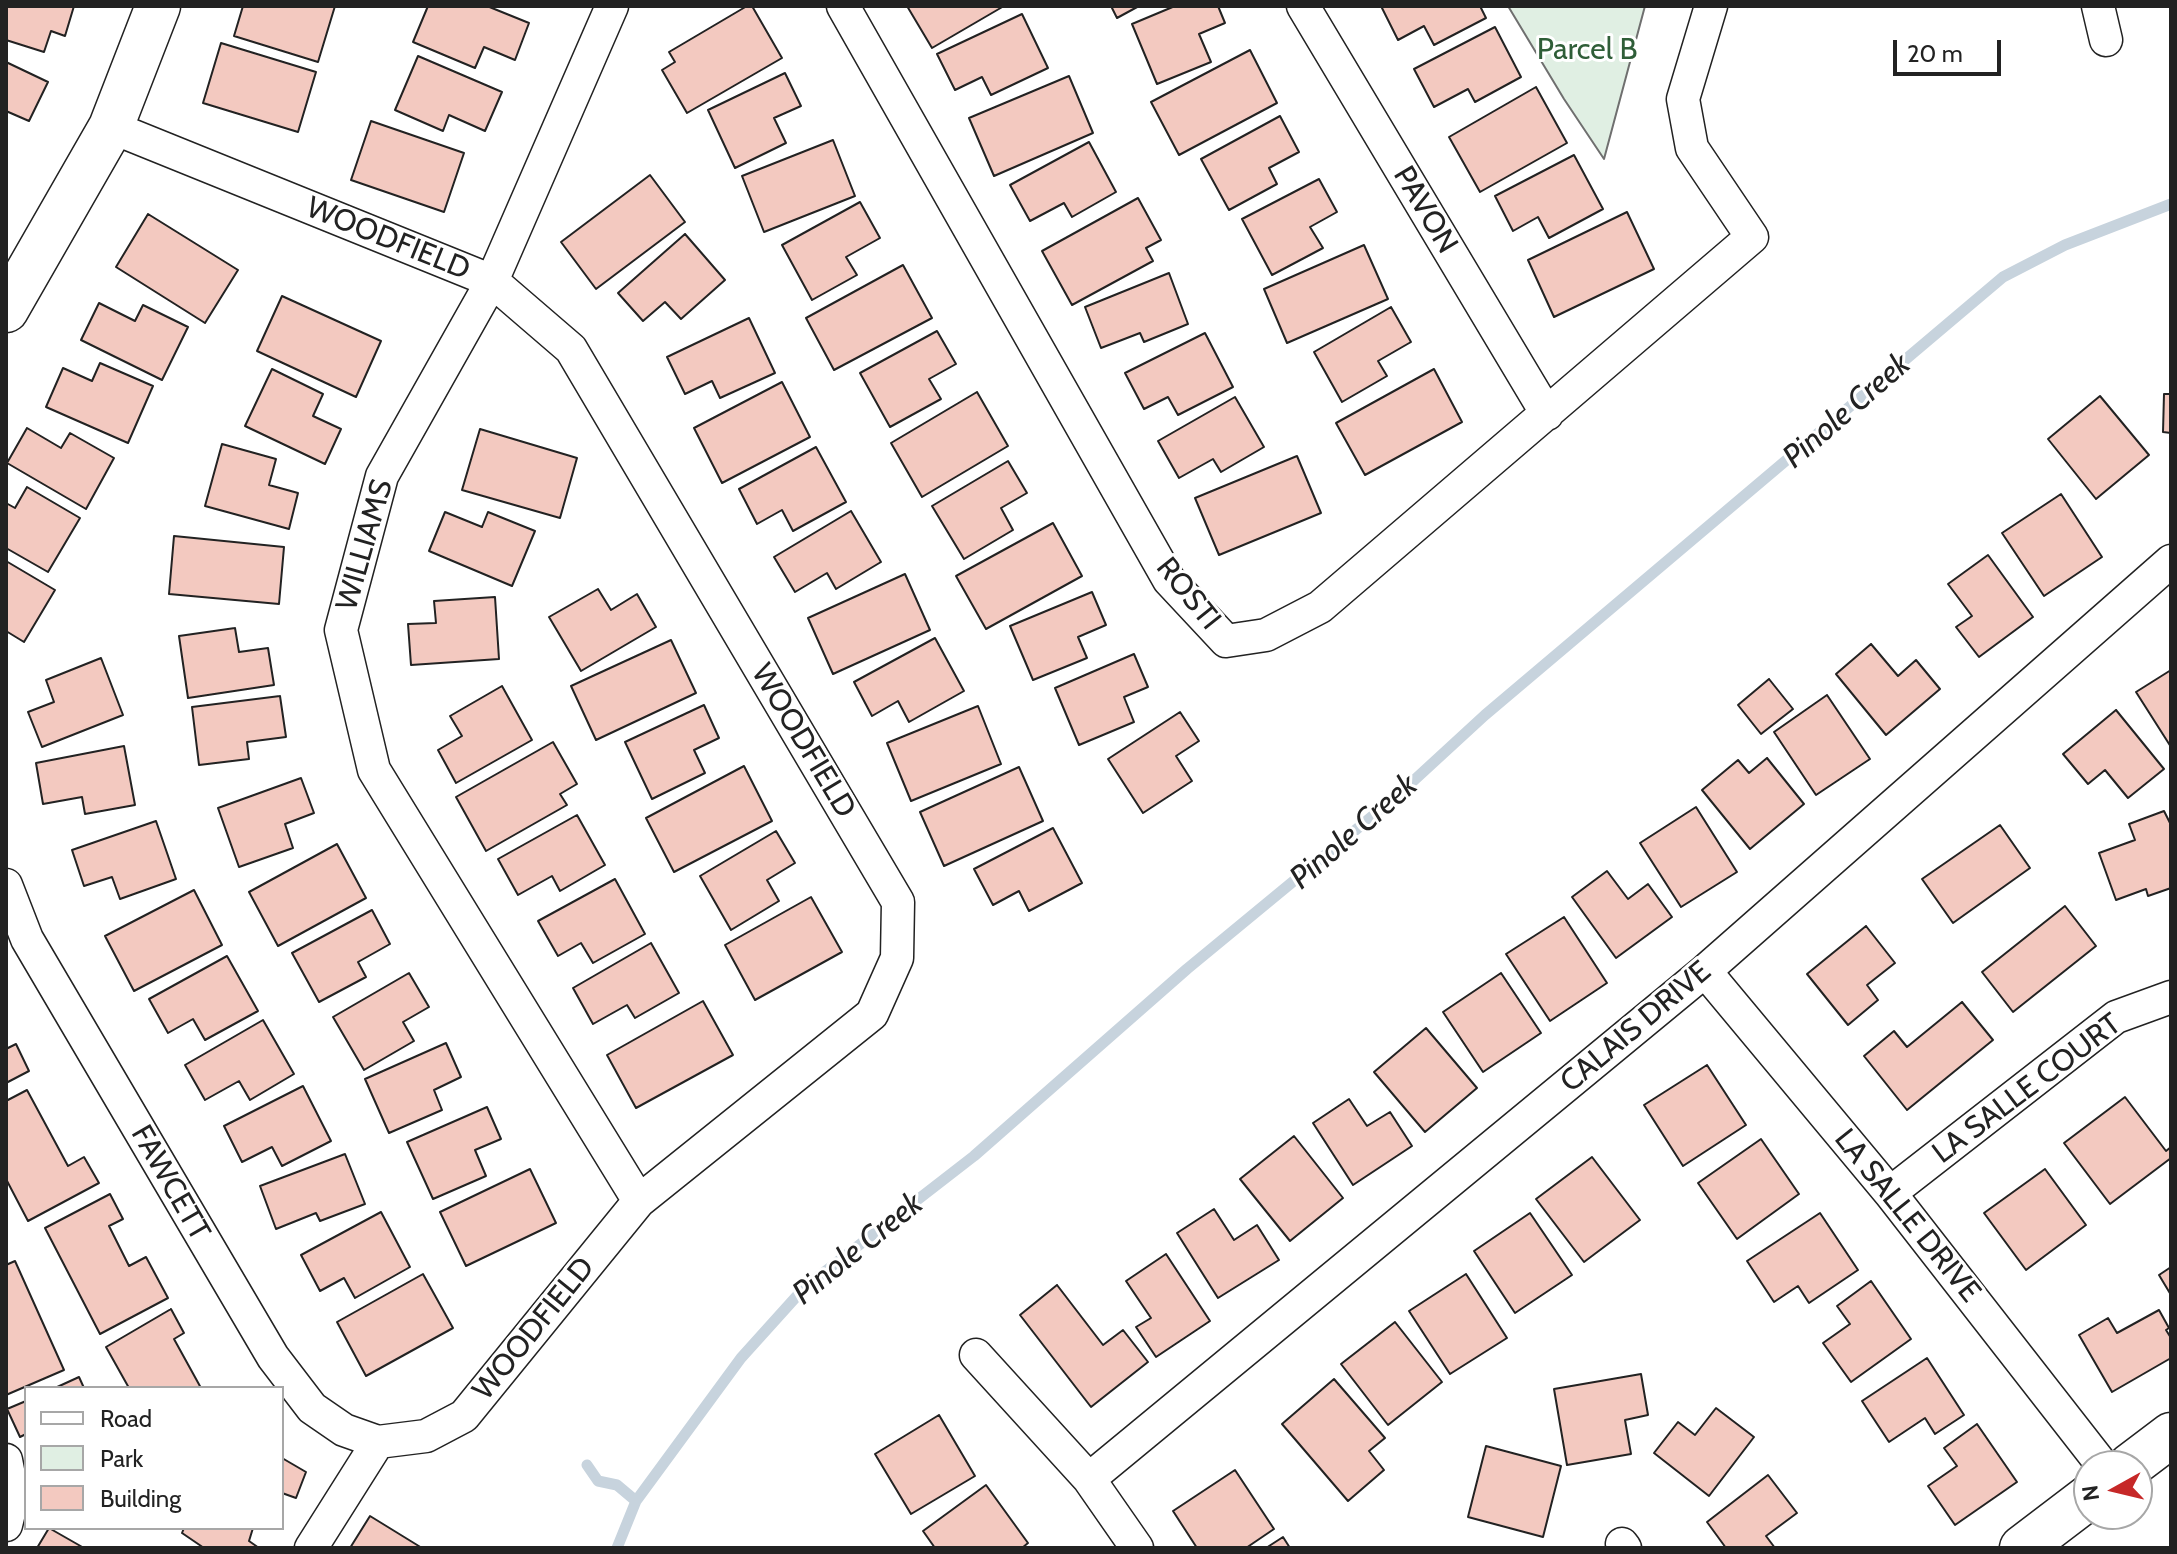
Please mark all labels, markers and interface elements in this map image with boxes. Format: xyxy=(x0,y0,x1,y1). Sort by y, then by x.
scale bar xyxy=(1897,24,2005,74)
park label: Parcel B xyxy=(1537,32,1637,68)
text: 20 m xyxy=(1907,39,1963,68)
street label: PAVON xyxy=(1385,160,1465,260)
street label: WOODFIELD xyxy=(301,190,475,288)
water label: Pinole Creek xyxy=(1776,345,1918,477)
street label: WILLIAMS xyxy=(329,476,401,614)
street label: ROSTI xyxy=(1148,551,1228,637)
street label: WOODFIELD xyxy=(743,658,863,824)
water label: Pinole Creek xyxy=(1283,766,1425,898)
street label: CALAIS DRIVE xyxy=(1554,954,1718,1100)
street label: LA SALLE COURT xyxy=(1926,1007,2128,1171)
street label: FAWCETT xyxy=(123,1119,217,1247)
street label: LA SALLE DRIVE xyxy=(1826,1122,1988,1310)
water label: Pinole Creek xyxy=(785,1185,931,1313)
street label: WOODFIELD xyxy=(466,1250,602,1408)
legend xyxy=(24,1386,284,1530)
text: Road xyxy=(100,1404,152,1433)
text: Park xyxy=(100,1444,143,1473)
north arrow xyxy=(2073,1450,2153,1530)
text: Building xyxy=(100,1484,181,1513)
text: N xyxy=(2076,1484,2105,1503)

